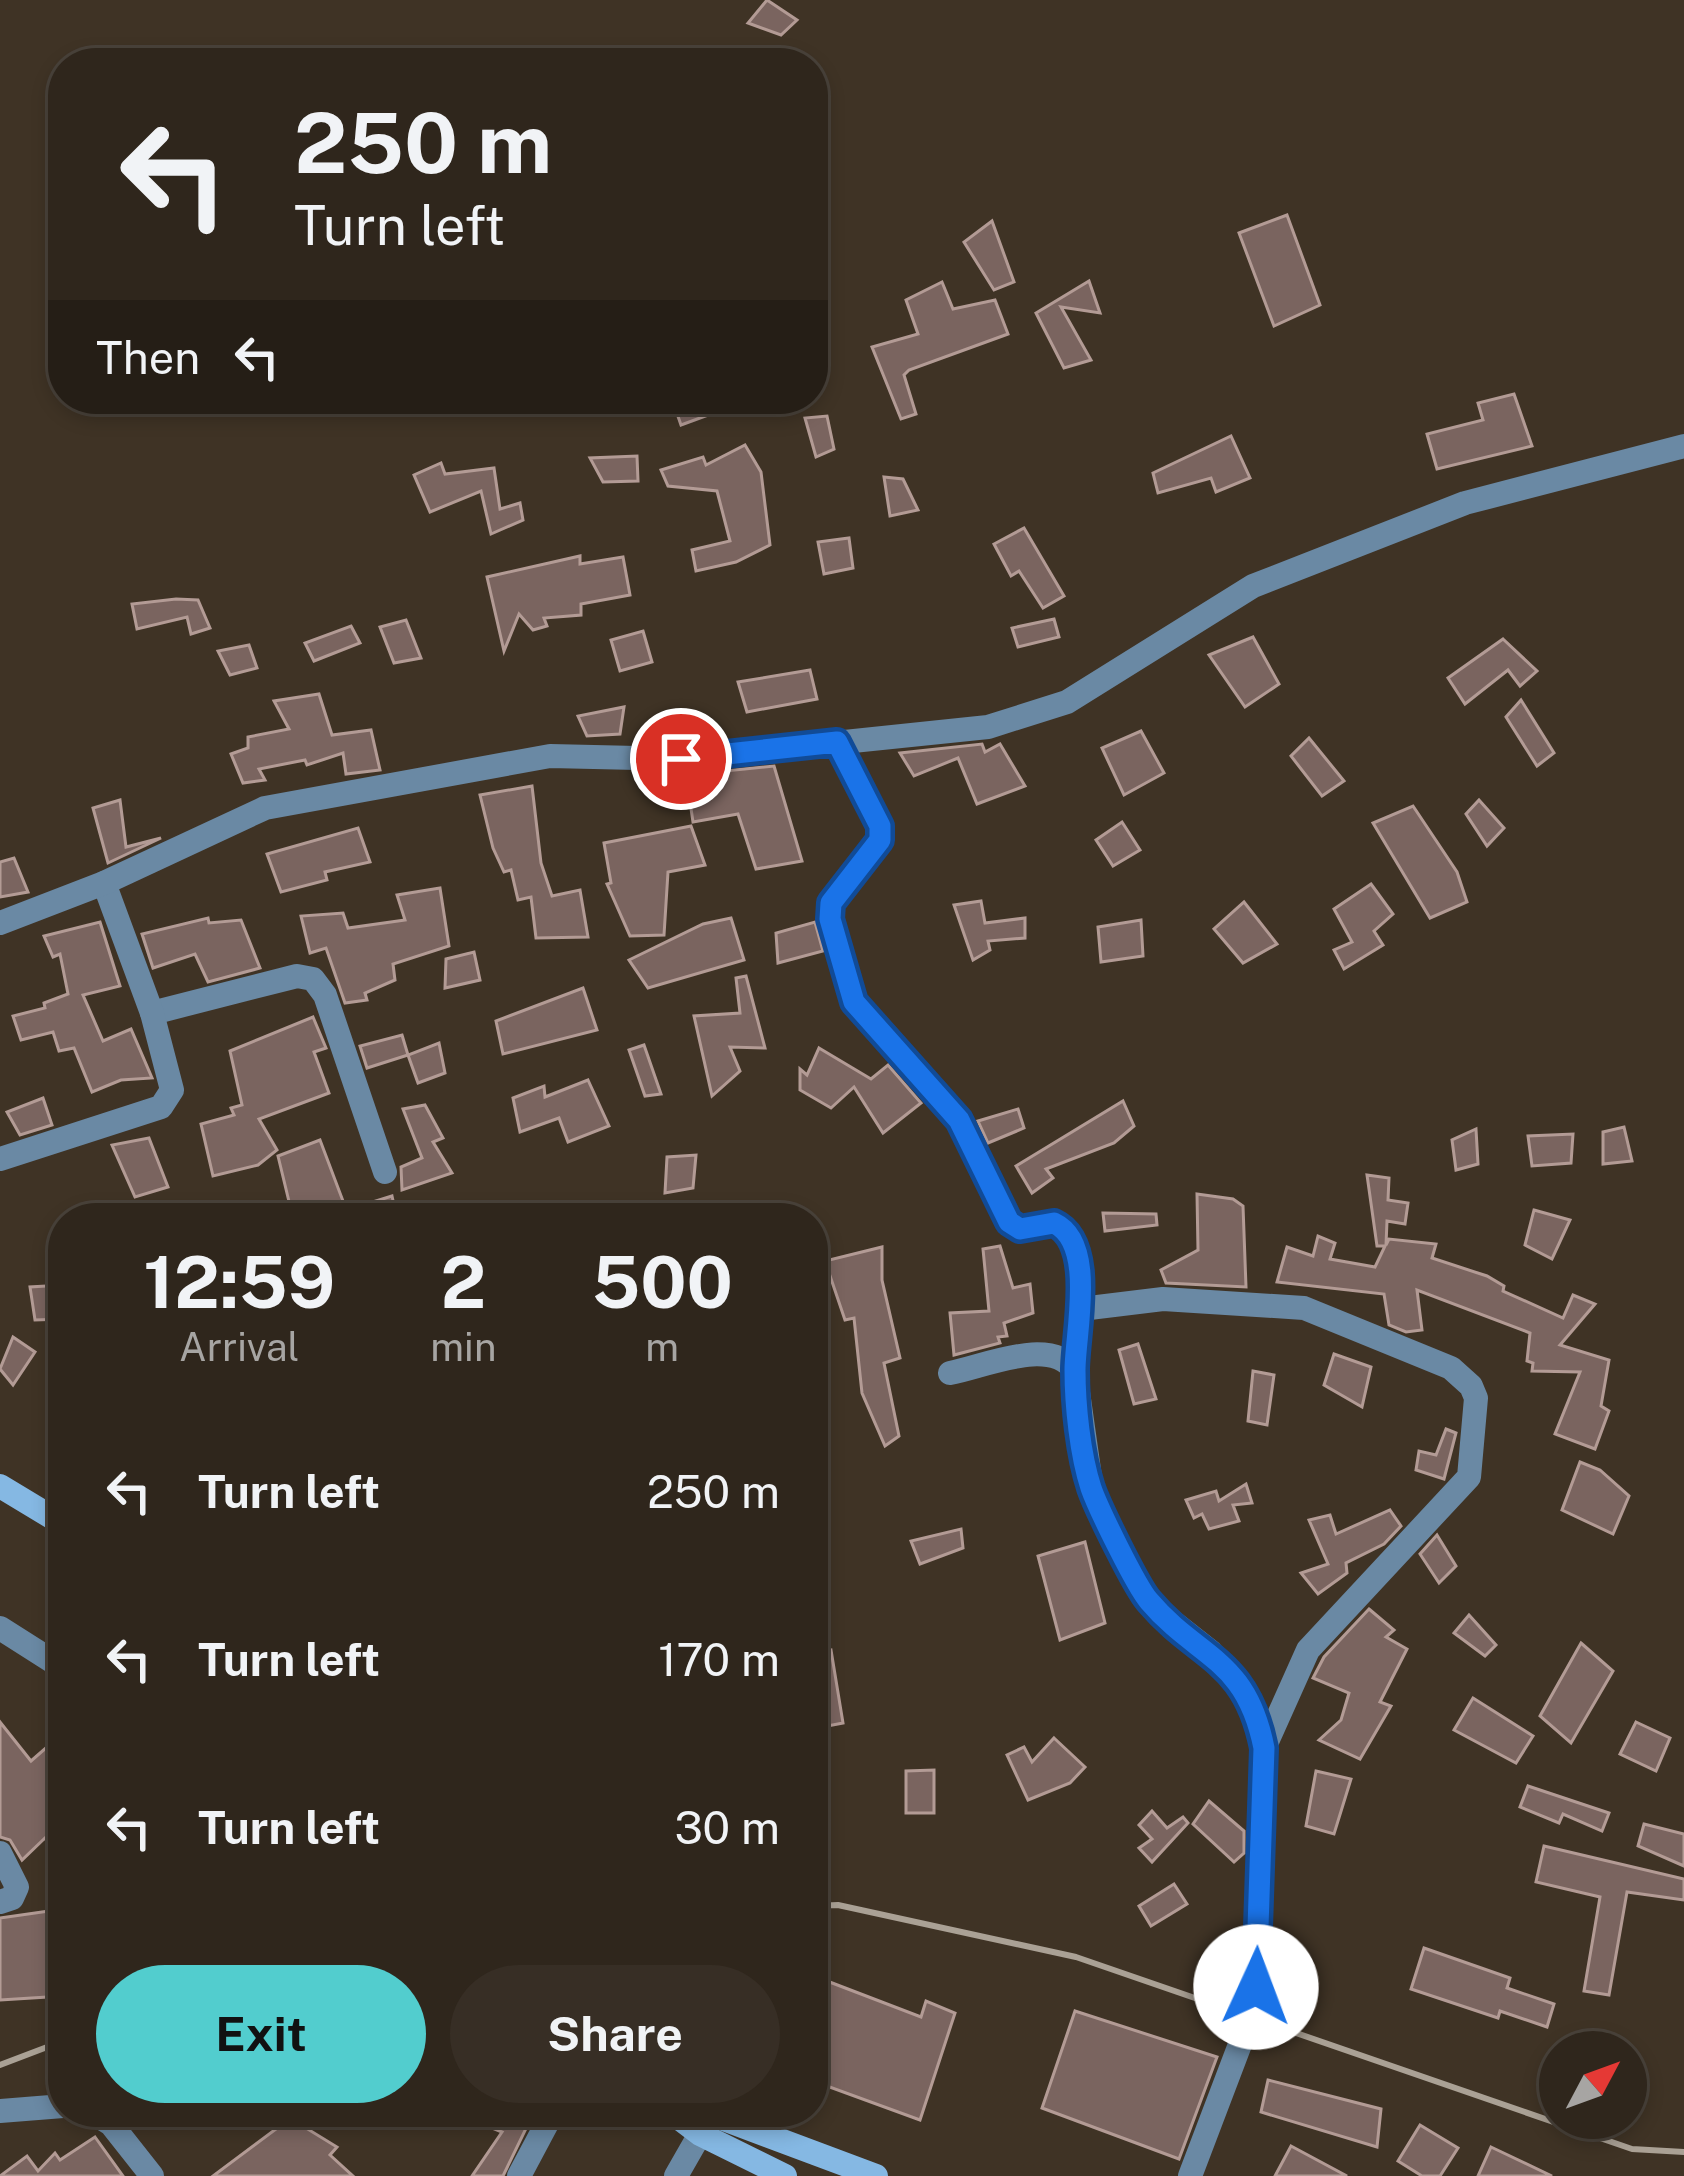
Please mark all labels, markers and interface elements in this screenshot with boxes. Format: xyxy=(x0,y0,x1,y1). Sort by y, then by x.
text: 250 m xyxy=(294,93,552,192)
icon: left xyxy=(96,96,252,252)
text: Turn left xyxy=(294,194,505,257)
icon: left xyxy=(224,324,290,390)
text: Then xyxy=(96,331,200,384)
pin xyxy=(630,708,732,810)
icon: arrive xyxy=(648,726,714,792)
text: 12:59 xyxy=(143,1240,335,1324)
text: 2 xyxy=(441,1240,486,1324)
text: 500 xyxy=(592,1240,733,1324)
text: Arrival xyxy=(179,1324,299,1370)
text: min xyxy=(430,1324,496,1370)
text: m xyxy=(645,1324,679,1370)
icon: left xyxy=(96,1458,162,1524)
text: Turn left xyxy=(198,1465,380,1518)
text: 250 m xyxy=(647,1465,780,1518)
icon: left xyxy=(96,1626,162,1692)
text: Turn left xyxy=(198,1633,380,1686)
text: 170 m xyxy=(658,1633,780,1686)
icon: left xyxy=(96,1794,162,1860)
text: Turn left xyxy=(198,1801,380,1854)
text: 30 m xyxy=(675,1801,780,1854)
position arrow xyxy=(1193,1924,1319,2050)
button: Exit xyxy=(96,1965,426,2103)
button: Share xyxy=(450,1965,780,2103)
north arrow xyxy=(1539,2031,1647,2139)
map controls xyxy=(1539,2031,1647,2139)

